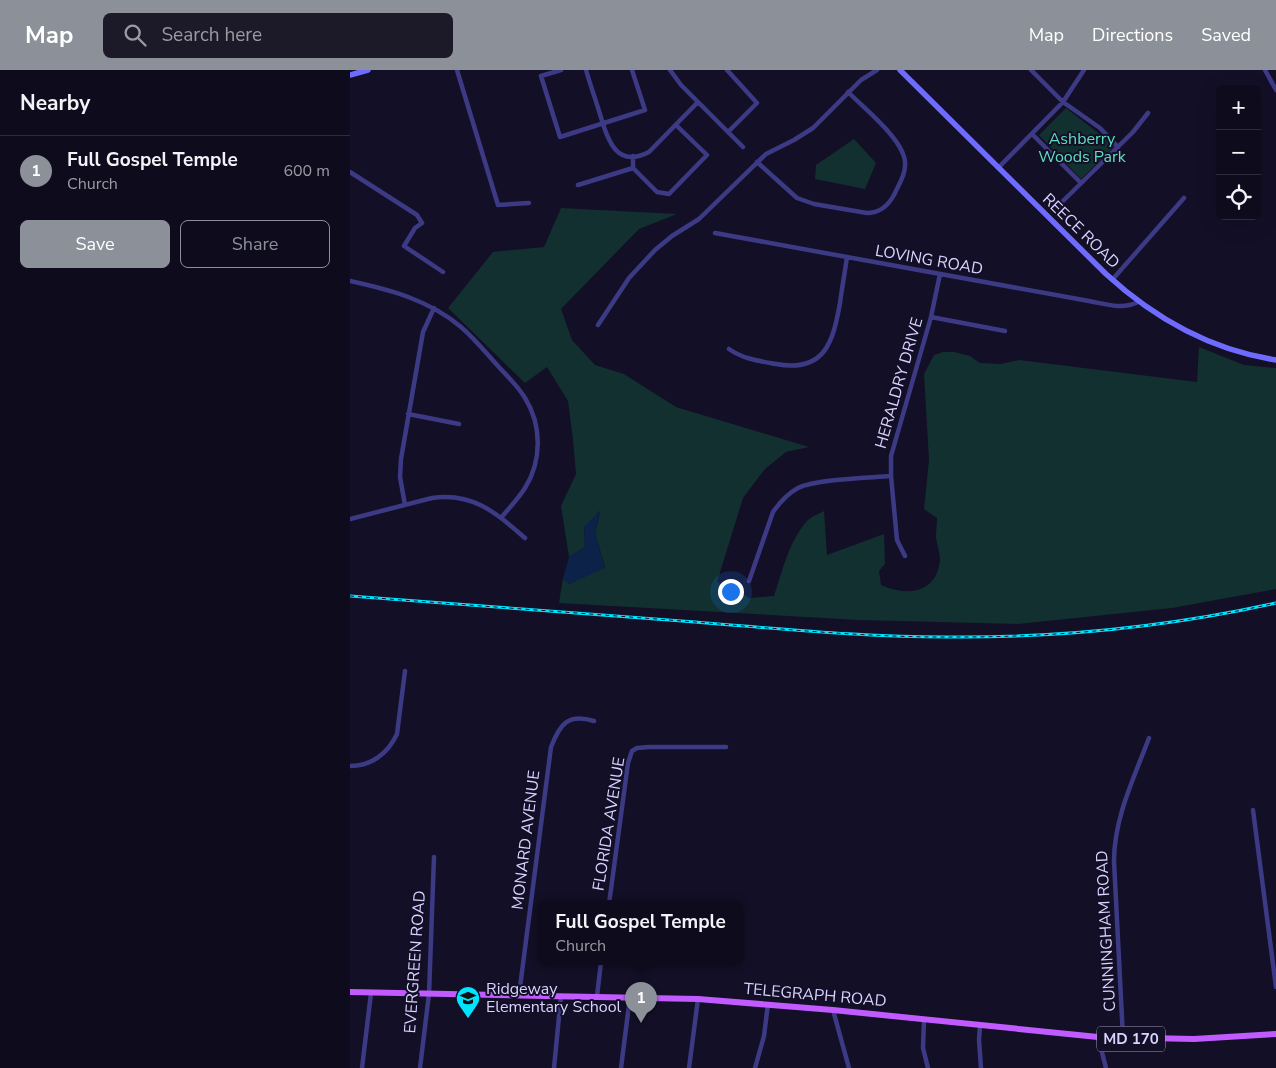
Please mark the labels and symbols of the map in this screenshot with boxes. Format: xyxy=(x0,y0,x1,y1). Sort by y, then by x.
park label: Ashberry Woods Park xyxy=(1038,128,1127,168)
street label: REECE ROAD xyxy=(1037,188,1125,274)
street label: LOVING ROAD xyxy=(873,240,985,280)
street label: HERALDRY DRIVE xyxy=(870,315,928,451)
your location xyxy=(718,579,744,605)
street label: FLORIDA AVENUE xyxy=(588,755,630,893)
street label: MONARD AVENUE xyxy=(507,769,545,911)
street label: CUNNINGHAM ROAD xyxy=(1091,850,1121,1012)
street label: EVERGREEN ROAD xyxy=(399,890,431,1034)
place label: Ridgeway Elementary School xyxy=(486,978,622,1018)
street label: TELEGRAPH ROAD xyxy=(743,978,887,1012)
pin: 1 xyxy=(625,982,657,1023)
school or university icon: Ridgeway Elementary School xyxy=(455,985,481,1019)
road number: MD 170 xyxy=(1097,1026,1165,1052)

